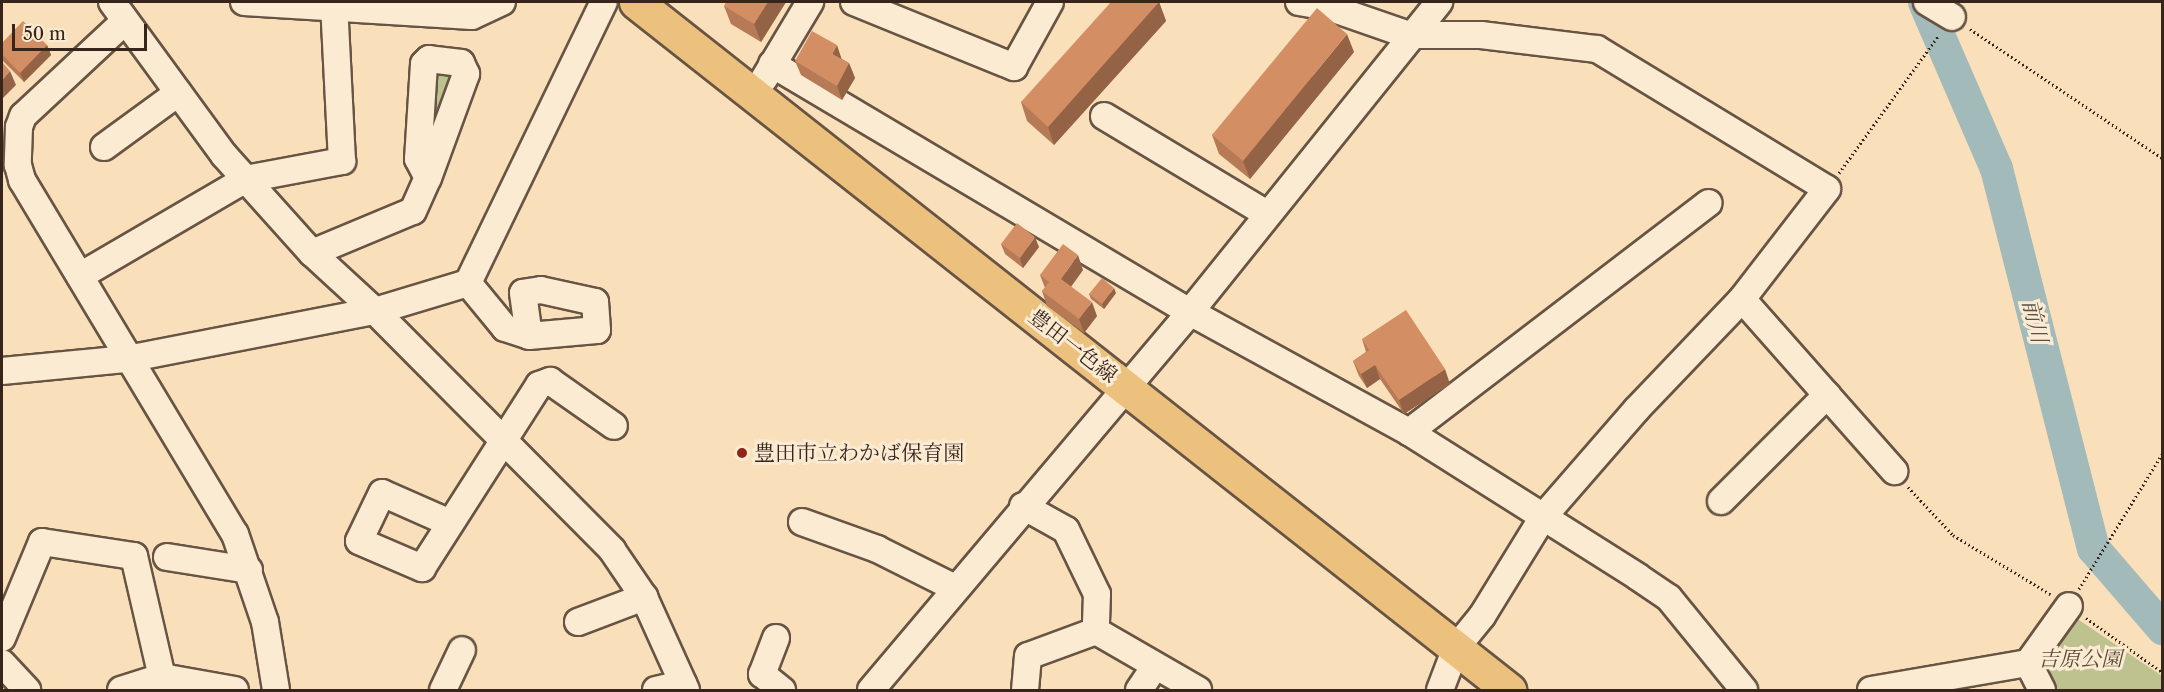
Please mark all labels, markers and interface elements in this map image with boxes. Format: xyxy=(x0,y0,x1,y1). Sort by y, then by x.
scale bar xyxy=(15,12,150,50)
text: 50 m xyxy=(23,23,66,45)
water label: 前川 xyxy=(2017,296,2053,346)
street label: 豊田一色線 xyxy=(1024,304,1122,388)
place label: 豊田市立わかば保育園 xyxy=(754,440,964,466)
marker: 豊田市立わかば保育園 xyxy=(735,446,749,460)
park label: 吉原公園 xyxy=(2038,646,2122,672)

